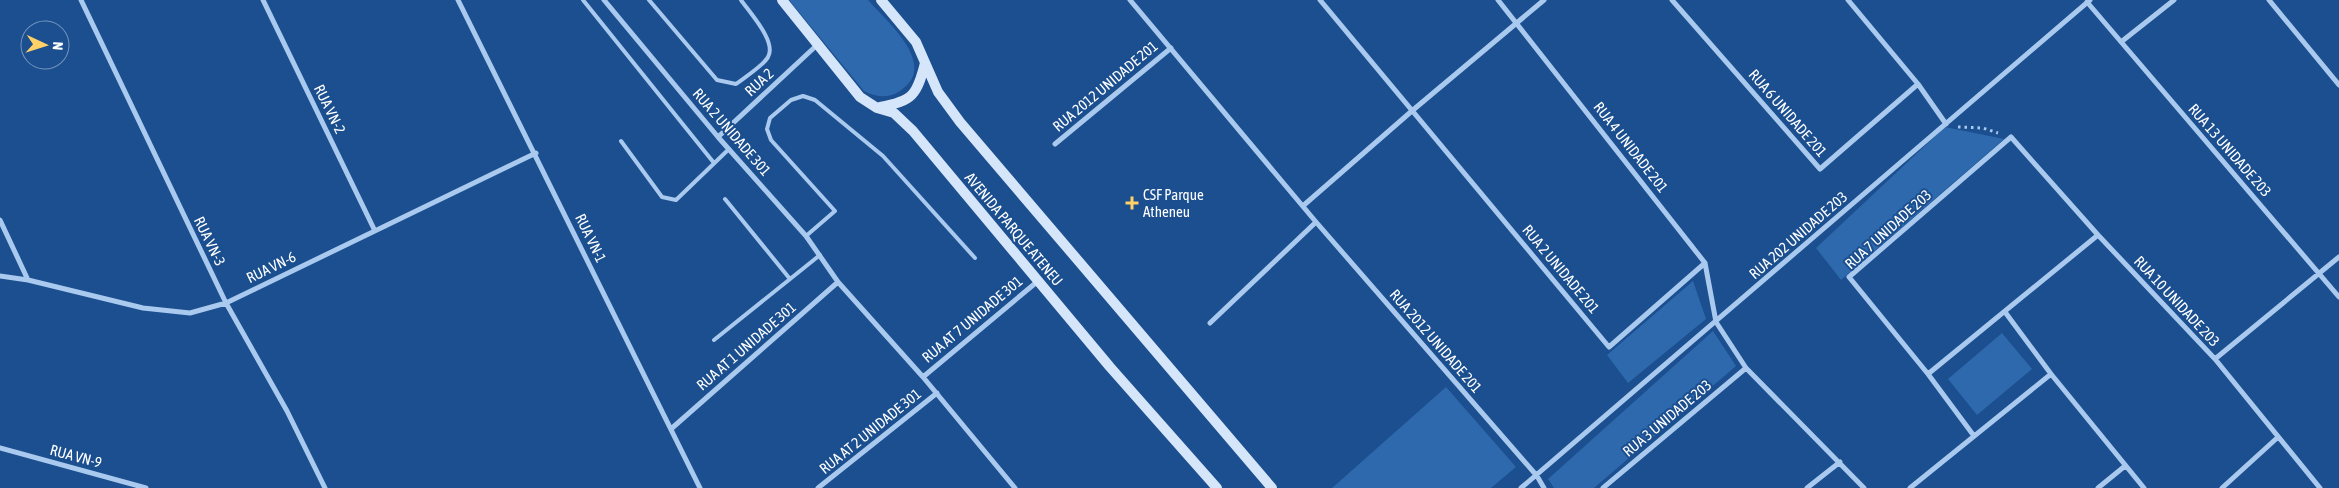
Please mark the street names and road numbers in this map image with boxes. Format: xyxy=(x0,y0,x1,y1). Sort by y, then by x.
street label: RUA 2012 UNIDADE 201 xyxy=(1049,37,1161,135)
street label: RUA 2 xyxy=(741,65,777,99)
street label: RUA 6 UNIDADE 201 xyxy=(1745,66,1831,160)
street label: RUA VN-2 xyxy=(311,82,349,136)
street label: RUA 2 UNIDADE 301 xyxy=(689,85,775,179)
street label: RUA 4 UNIDADE 201 xyxy=(1590,98,1672,196)
street label: RUA 13 UNIDADE 203 xyxy=(2185,100,2275,200)
street label: AVENIDA PARQUE ATENEU xyxy=(962,169,1066,289)
street label: RUA 7 UNIDADE 203 xyxy=(1841,186,1935,272)
street label: RUA 202 UNIDADE 203 xyxy=(1746,188,1850,282)
street label: RUA VN-1 xyxy=(572,211,610,265)
street label: RUA VN-3 xyxy=(191,214,229,268)
street label: RUA 2 UNIDADE 201 xyxy=(1519,221,1603,317)
street label: RUA VN-6 xyxy=(244,248,298,286)
street label: RUA 10 UNIDADE 203 xyxy=(2131,252,2223,350)
street label: RUA AT 7 UNIDADE 301 xyxy=(918,272,1026,366)
street label: RUA 2012 UNIDADE 201 xyxy=(1387,286,1485,396)
street label: RUA AT 1 UNIDADE 301 xyxy=(693,298,799,394)
street label: RUA 3 UNIDADE 203 xyxy=(1619,376,1715,460)
street label: RUA AT 2 UNIDADE 301 xyxy=(816,385,924,477)
street label: RUA VN-9 xyxy=(48,441,104,471)

